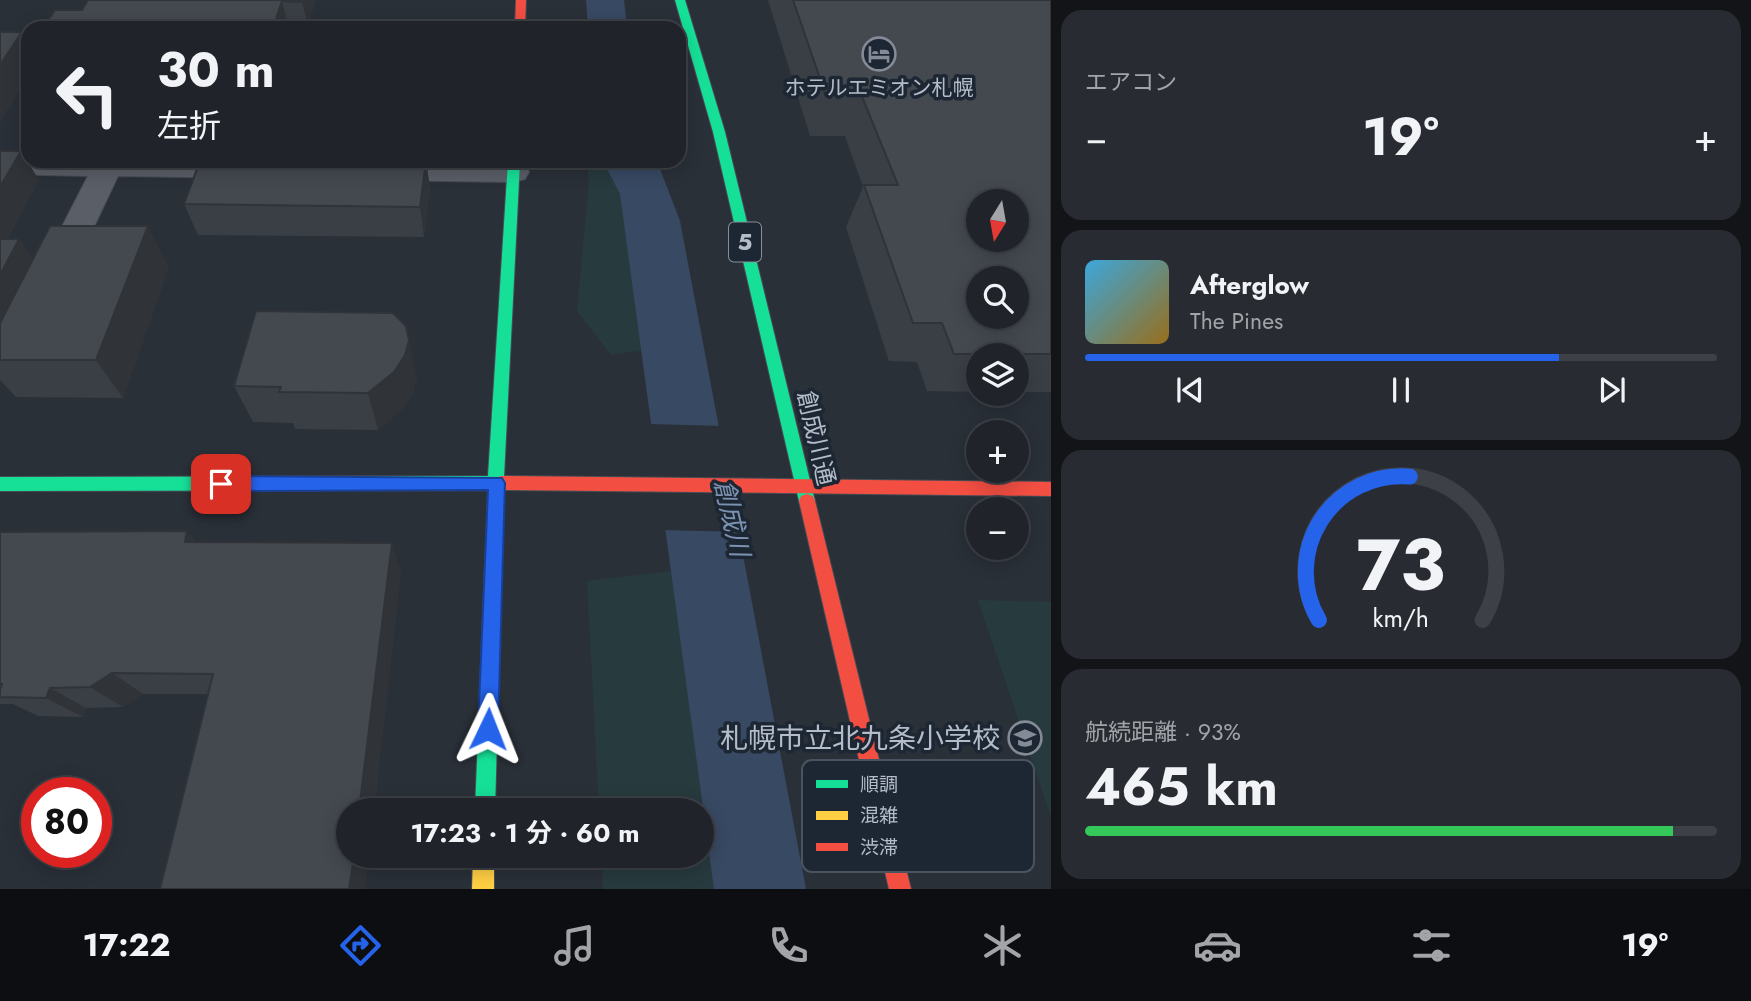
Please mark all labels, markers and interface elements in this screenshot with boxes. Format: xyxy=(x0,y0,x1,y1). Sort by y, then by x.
text: 30 m xyxy=(157,35,275,105)
hotel icon: ホテルエミオン札幌 xyxy=(860,35,898,73)
icon: left xyxy=(42,49,133,140)
text: エアコン xyxy=(1085,65,1177,99)
place label: ホテルエミオン札幌 xyxy=(785,73,974,103)
text: 19° xyxy=(1362,99,1439,175)
text: 左折 xyxy=(157,103,221,149)
text: − xyxy=(1085,110,1107,165)
text: + xyxy=(1694,110,1717,165)
north arrow xyxy=(966,189,1029,252)
map controls xyxy=(966,189,1029,560)
road number: 5 xyxy=(729,222,761,262)
button: search xyxy=(966,266,1029,329)
text: Afterglow xyxy=(1190,266,1309,304)
text: The Pines xyxy=(1190,304,1283,338)
button: layers xyxy=(966,343,1029,406)
icon: previous xyxy=(1171,371,1209,409)
icon: pause xyxy=(1382,371,1420,409)
icon: next xyxy=(1593,371,1631,409)
street label: 創成川通 xyxy=(789,387,844,489)
button: + xyxy=(966,420,1029,483)
pin xyxy=(191,454,251,514)
icon: arrive xyxy=(202,465,240,503)
water label: 創成川 xyxy=(705,476,760,563)
button: − xyxy=(966,497,1029,560)
text: 73 xyxy=(1356,513,1446,618)
text: km/h xyxy=(1373,600,1429,636)
position arrow xyxy=(451,692,525,766)
text: 航続距離 · 93% xyxy=(1085,715,1241,749)
place label: 札幌市立北九条小学校 xyxy=(720,718,1000,759)
school or university icon: 札幌市立北九条小学校 xyxy=(1006,719,1044,757)
text: 465 km xyxy=(1085,749,1278,825)
legend xyxy=(802,760,1034,872)
text: 順調 xyxy=(860,771,898,798)
speed limit sign: 80 xyxy=(21,777,112,868)
text: 混雑 xyxy=(860,802,898,829)
text: 17:23 · 1 分 · 60 m xyxy=(410,814,640,852)
text: 渋滞 xyxy=(860,834,898,861)
icon: directions xyxy=(336,921,385,970)
icon: music xyxy=(550,921,599,970)
icon: phone xyxy=(764,921,813,970)
icon: climate xyxy=(978,921,1027,970)
icon: car xyxy=(1193,921,1242,970)
icon: filters xyxy=(1407,921,1456,970)
text: 17:22 xyxy=(83,922,170,968)
text: 19° xyxy=(1621,922,1668,968)

